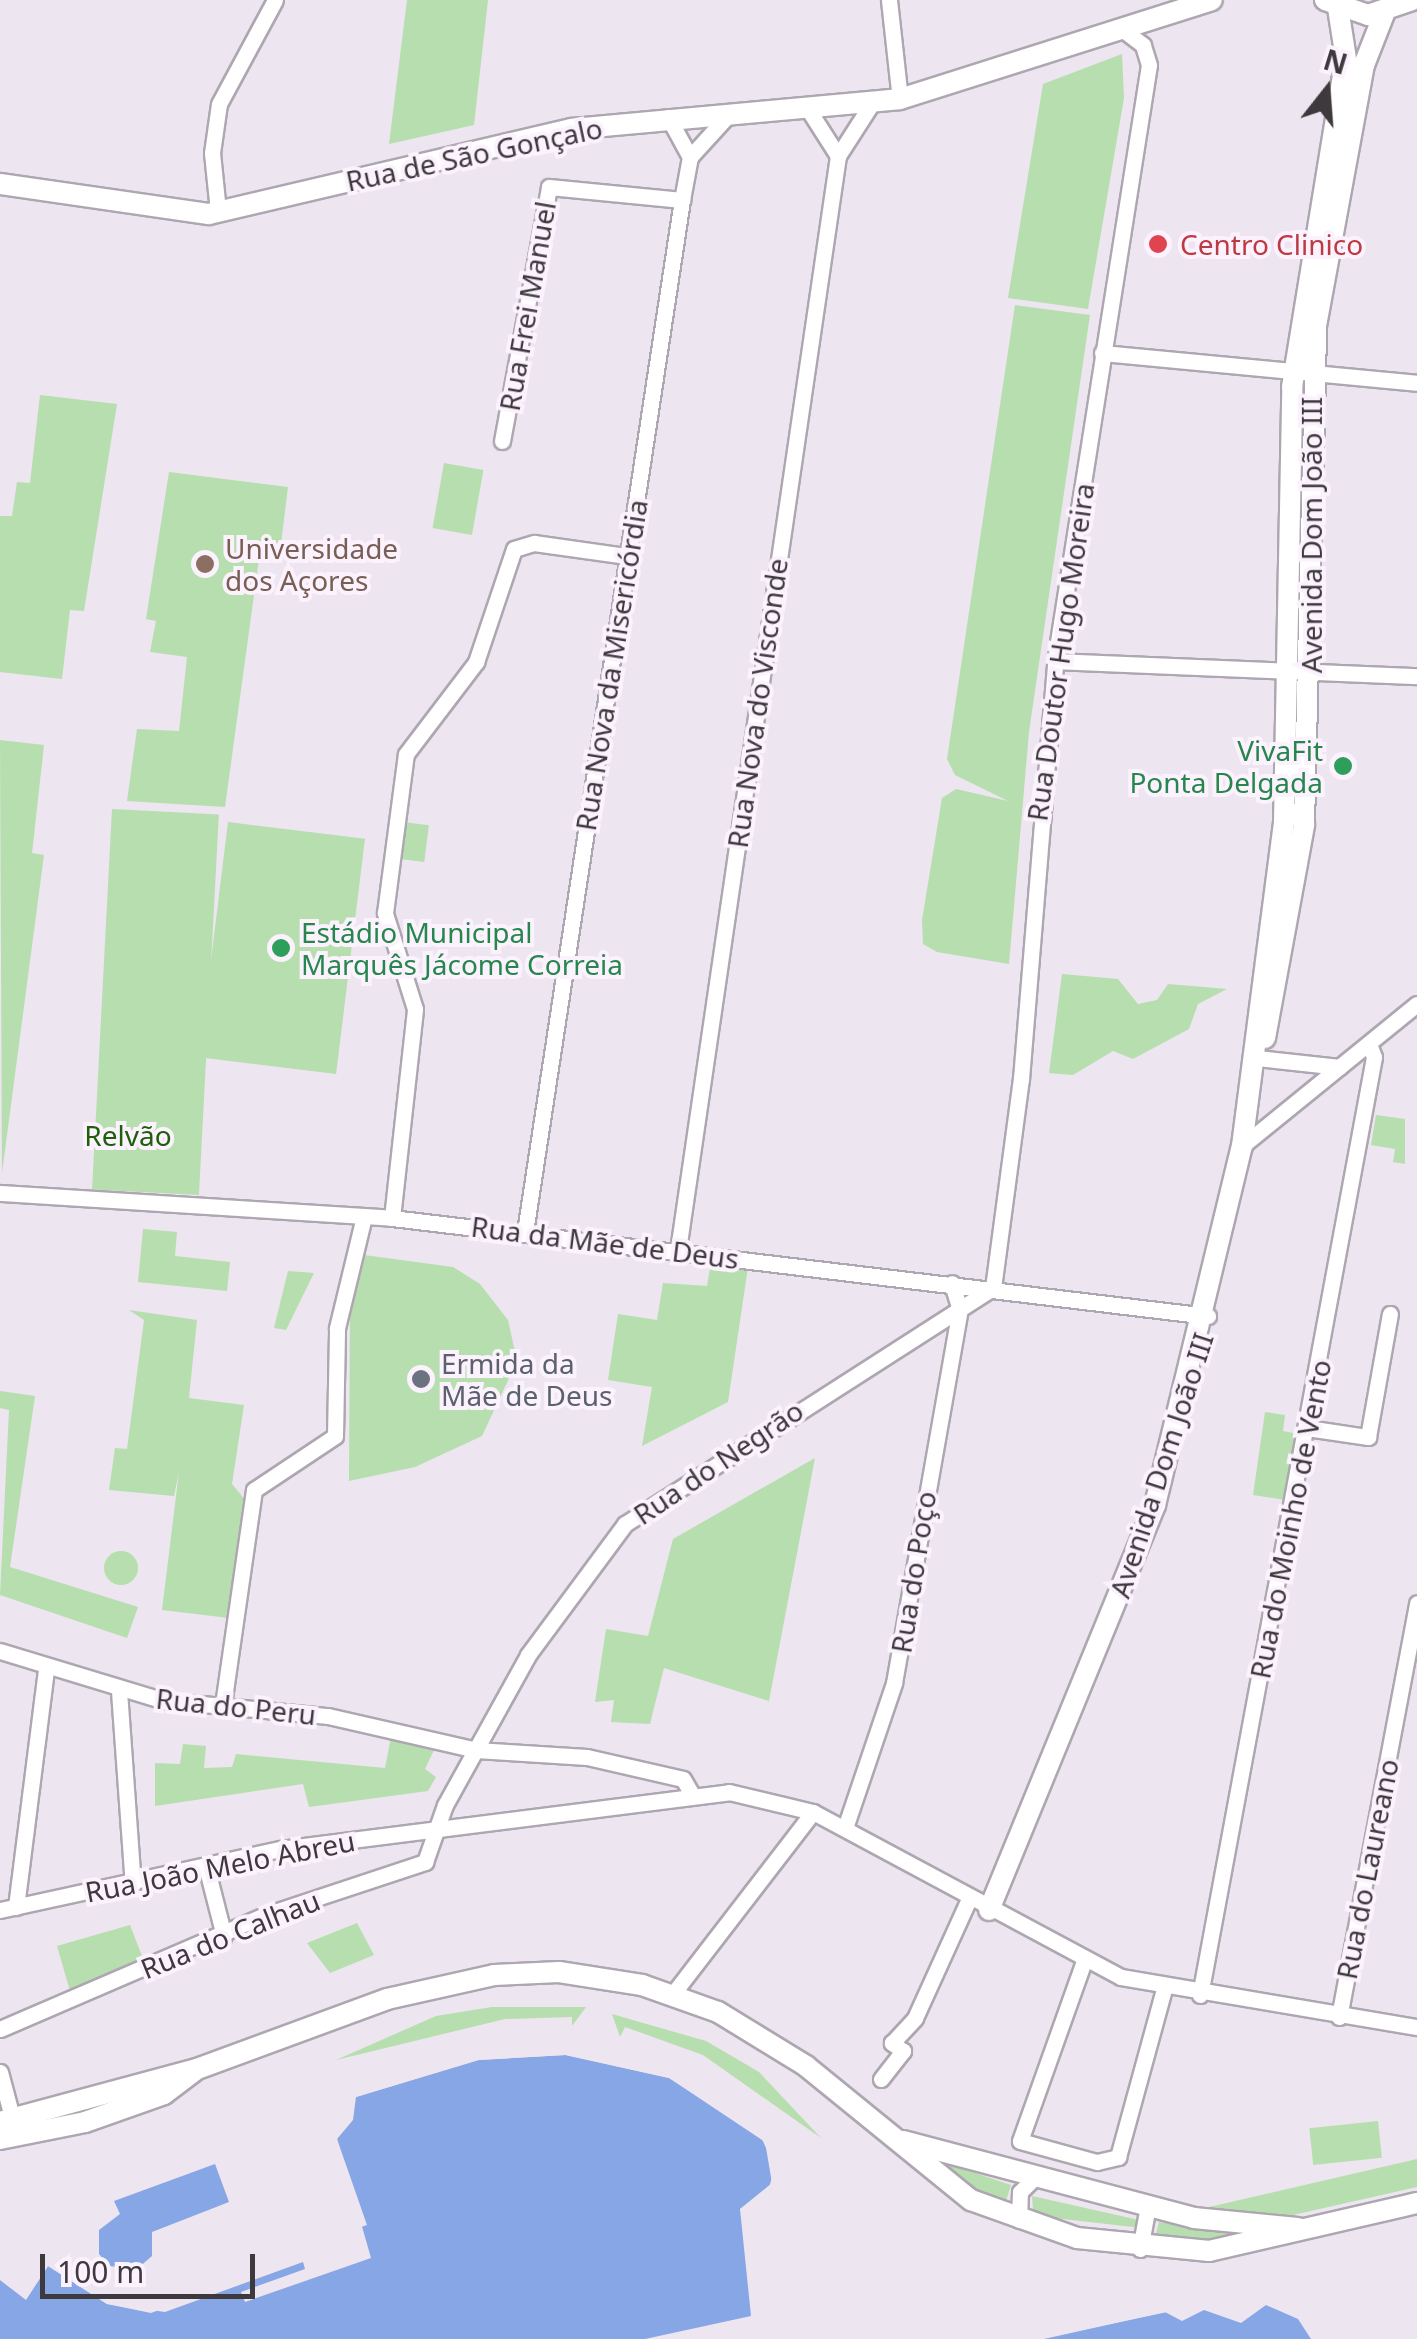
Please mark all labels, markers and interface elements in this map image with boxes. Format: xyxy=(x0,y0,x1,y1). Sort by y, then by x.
north arrow xyxy=(1277,40,1377,140)
text: N xyxy=(1319,40,1352,83)
street label: Rua de São Gonçalo xyxy=(343,110,605,198)
street label: Rua Frei Manuel xyxy=(492,199,562,413)
place label: Centro Clinico xyxy=(1180,227,1363,261)
marker: Centro Clinico xyxy=(1145,231,1171,257)
street label: Avenida Dom João III xyxy=(1294,397,1328,673)
street label: Rua Doutor Hugo Moreira xyxy=(1020,481,1100,823)
street label: Rua Nova da Misericórdia xyxy=(568,497,654,833)
place label: Universidade dos Açores xyxy=(225,531,398,597)
marker: Universidade dos Açores xyxy=(194,553,216,575)
street label: Rua Nova do Visconde xyxy=(720,556,794,850)
place label: VivaFit Ponta Delgada xyxy=(1129,733,1323,799)
marker: VivaFit Ponta Delgada xyxy=(1332,755,1354,777)
place label: Estádio Municipal Marquês Jácome Correia xyxy=(301,915,623,981)
marker: Estádio Municipal Marquês Jácome Correia xyxy=(270,937,292,959)
park label: Relvão xyxy=(84,1118,172,1152)
street label: Rua da Mãe de Deus xyxy=(469,1209,741,1275)
street label: Avenida Dom João III xyxy=(1102,1328,1220,1602)
place label: Ermida da Mãe de Deus xyxy=(441,1346,612,1412)
street label: Rua do Moinho de Vento xyxy=(1243,1357,1337,1681)
marker: Ermida da Mãe de Deus xyxy=(410,1368,432,1390)
street label: Rua do Negrão xyxy=(627,1393,809,1531)
street label: Rua do Poço xyxy=(884,1489,942,1655)
street label: Rua do Peru xyxy=(154,1681,318,1731)
street label: Rua do Laureano xyxy=(1329,1756,1405,1982)
street label: Rua João Melo Abreu xyxy=(82,1823,358,1909)
street label: Rua do Calhau xyxy=(136,1883,324,1985)
scale bar xyxy=(45,2234,260,2296)
text: 100 m xyxy=(57,2251,144,2292)

